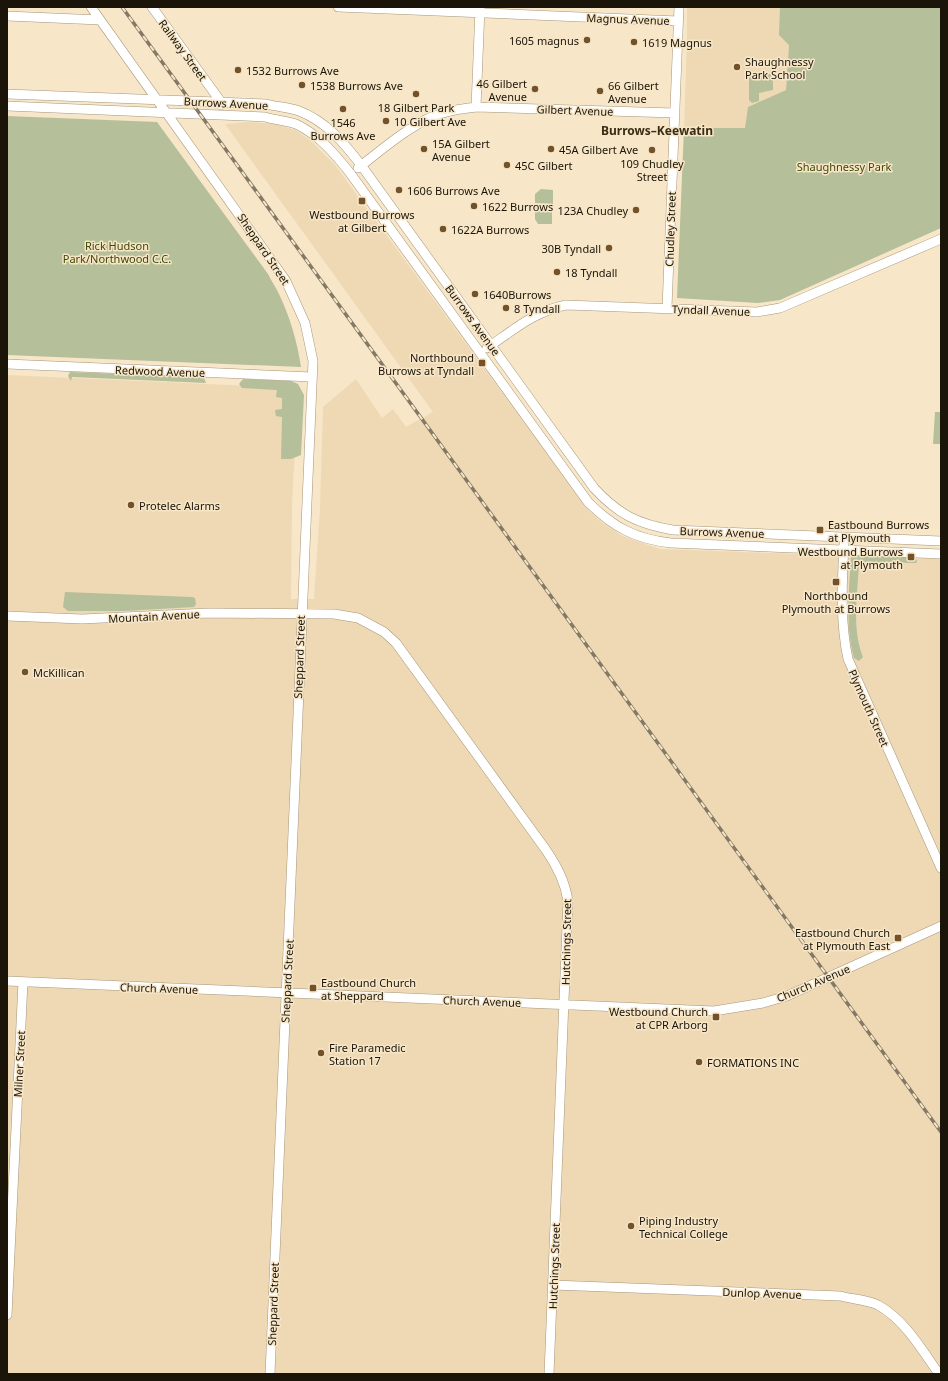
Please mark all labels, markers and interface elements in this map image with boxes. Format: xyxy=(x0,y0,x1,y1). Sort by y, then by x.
street label: Magnus Avenue xyxy=(586,10,670,28)
street label: Railway Street xyxy=(156,16,210,84)
place label: 1605 magnus xyxy=(509,33,579,48)
marker: 1605 magnus xyxy=(582,35,592,45)
place label: 1619 Magnus xyxy=(642,35,712,50)
marker: 1619 Magnus xyxy=(629,37,639,47)
place label: Shaughnessy Park School xyxy=(745,54,814,82)
marker: Shaughnessy Park School xyxy=(732,62,742,72)
place label: 1532 Burrows Ave xyxy=(246,63,339,78)
marker: 1532 Burrows Ave xyxy=(233,65,243,75)
place label: 46 Gilbert Avenue xyxy=(476,76,527,104)
place label: 1538 Burrows Ave xyxy=(310,78,403,93)
place label: 66 Gilbert Avenue xyxy=(608,78,659,106)
marker: 1538 Burrows Ave xyxy=(297,80,307,90)
marker: 46 Gilbert Avenue xyxy=(530,84,540,94)
marker: 66 Gilbert Avenue xyxy=(595,86,605,96)
marker: 18 Gilbert Park xyxy=(411,89,421,99)
street label: Burrows Avenue xyxy=(183,93,269,113)
place label: 18 Gilbert Park xyxy=(378,100,454,115)
street label: Gilbert Avenue xyxy=(536,101,614,119)
marker: 1546 Burrows Ave xyxy=(338,104,348,114)
place label: 10 Gilbert Ave xyxy=(394,114,466,129)
place label: 1546 Burrows Ave xyxy=(311,115,375,143)
marker: 10 Gilbert Ave xyxy=(381,116,391,126)
district label: Burrows–Keewatin xyxy=(601,122,713,139)
place label: 15A Gilbert Avenue xyxy=(432,136,490,164)
place label: 45A Gilbert Ave xyxy=(559,142,638,157)
marker: 15A Gilbert Avenue xyxy=(419,144,429,154)
marker: 45A Gilbert Ave xyxy=(546,144,556,154)
marker: 109 Chudley Street xyxy=(647,145,657,155)
place label: 109 Chudley Street xyxy=(620,156,684,184)
place label: 45C Gilbert xyxy=(515,158,573,173)
park label: Shaughnessy Park xyxy=(797,159,891,174)
marker: 45C Gilbert xyxy=(502,160,512,170)
place label: 1606 Burrows Ave xyxy=(407,183,500,198)
marker: 1606 Burrows Ave xyxy=(394,185,404,195)
street label: Chudley Street xyxy=(661,191,679,267)
marker: Westbound Burrows at Gilbert xyxy=(357,196,367,206)
place label: 1622 Burrows xyxy=(482,199,553,214)
marker: 1622 Burrows xyxy=(469,201,479,211)
place label: 123A Chudley xyxy=(557,203,628,218)
marker: 123A Chudley xyxy=(631,205,641,215)
place label: Westbound Burrows at Gilbert xyxy=(309,207,415,235)
street label: Sheppard Street xyxy=(234,210,294,288)
place label: 1622A Burrows xyxy=(451,222,529,237)
marker: 1622A Burrows xyxy=(438,224,448,234)
park label: Rick Hudson Park/Northwood C.C. xyxy=(63,238,171,266)
place label: 30B Tyndall xyxy=(541,241,601,256)
marker: 30B Tyndall xyxy=(604,243,614,253)
place label: 18 Tyndall xyxy=(565,265,617,280)
marker: 18 Tyndall xyxy=(552,267,562,277)
street label: Burrows Avenue xyxy=(442,281,504,359)
place label: 1640Burrows xyxy=(483,287,551,302)
marker: 1640Burrows xyxy=(470,289,480,299)
place label: 8 Tyndall xyxy=(514,301,560,316)
street label: Tyndall Avenue xyxy=(672,301,750,319)
marker: 8 Tyndall xyxy=(501,303,511,313)
place label: Northbound Burrows at Tyndall xyxy=(378,350,474,378)
marker: Northbound Burrows at Tyndall xyxy=(477,358,487,368)
street label: Redwood Avenue xyxy=(115,362,205,380)
place label: Protelec Alarms xyxy=(139,498,220,513)
marker: Protelec Alarms xyxy=(126,500,136,510)
place label: Eastbound Burrows at Plymouth xyxy=(828,517,929,545)
street label: Burrows Avenue xyxy=(679,523,765,541)
marker: Eastbound Burrows at Plymouth xyxy=(815,525,825,535)
place label: Westbound Burrows at Plymouth xyxy=(798,544,903,572)
marker: Westbound Burrows at Plymouth xyxy=(906,552,916,562)
marker: Northbound Plymouth at Burrows xyxy=(831,577,841,587)
place label: Northbound Plymouth at Burrows xyxy=(782,588,890,616)
street label: Mountain Avenue xyxy=(108,606,200,626)
street label: Sheppard Street xyxy=(290,615,308,699)
place label: McKillican xyxy=(33,665,85,680)
marker: McKillican xyxy=(20,667,30,677)
street label: Plymouth Street xyxy=(845,667,893,749)
street label: Hutchings Street xyxy=(558,899,574,985)
place label: Eastbound Church at Plymouth East xyxy=(795,925,890,953)
marker: Eastbound Church at Plymouth East xyxy=(893,933,903,943)
street label: Sheppard Street xyxy=(277,939,297,1023)
street label: Church Avenue xyxy=(774,961,852,1005)
place label: Eastbound Church at Sheppard xyxy=(321,975,416,1003)
street label: Church Avenue xyxy=(120,979,198,997)
marker: Eastbound Church at Sheppard xyxy=(308,983,318,993)
street label: Church Avenue xyxy=(443,992,521,1010)
place label: Westbound Church at CPR Arborg xyxy=(609,1004,708,1032)
marker: Westbound Church at CPR Arborg xyxy=(711,1012,721,1022)
street label: Milner Street xyxy=(10,1030,28,1098)
place label: Fire Paramedic Station 17 xyxy=(329,1040,406,1068)
marker: Fire Paramedic Station 17 xyxy=(316,1048,326,1058)
place label: FORMATIONS INC xyxy=(707,1055,799,1070)
marker: FORMATIONS INC xyxy=(694,1057,704,1067)
place label: Piping Industry Technical College xyxy=(639,1213,728,1241)
marker: Piping Industry Technical College xyxy=(626,1221,636,1231)
street label: Hutchings Street xyxy=(545,1223,563,1309)
street label: Sheppard Street xyxy=(264,1262,282,1346)
street label: Dunlop Avenue xyxy=(722,1284,802,1302)

